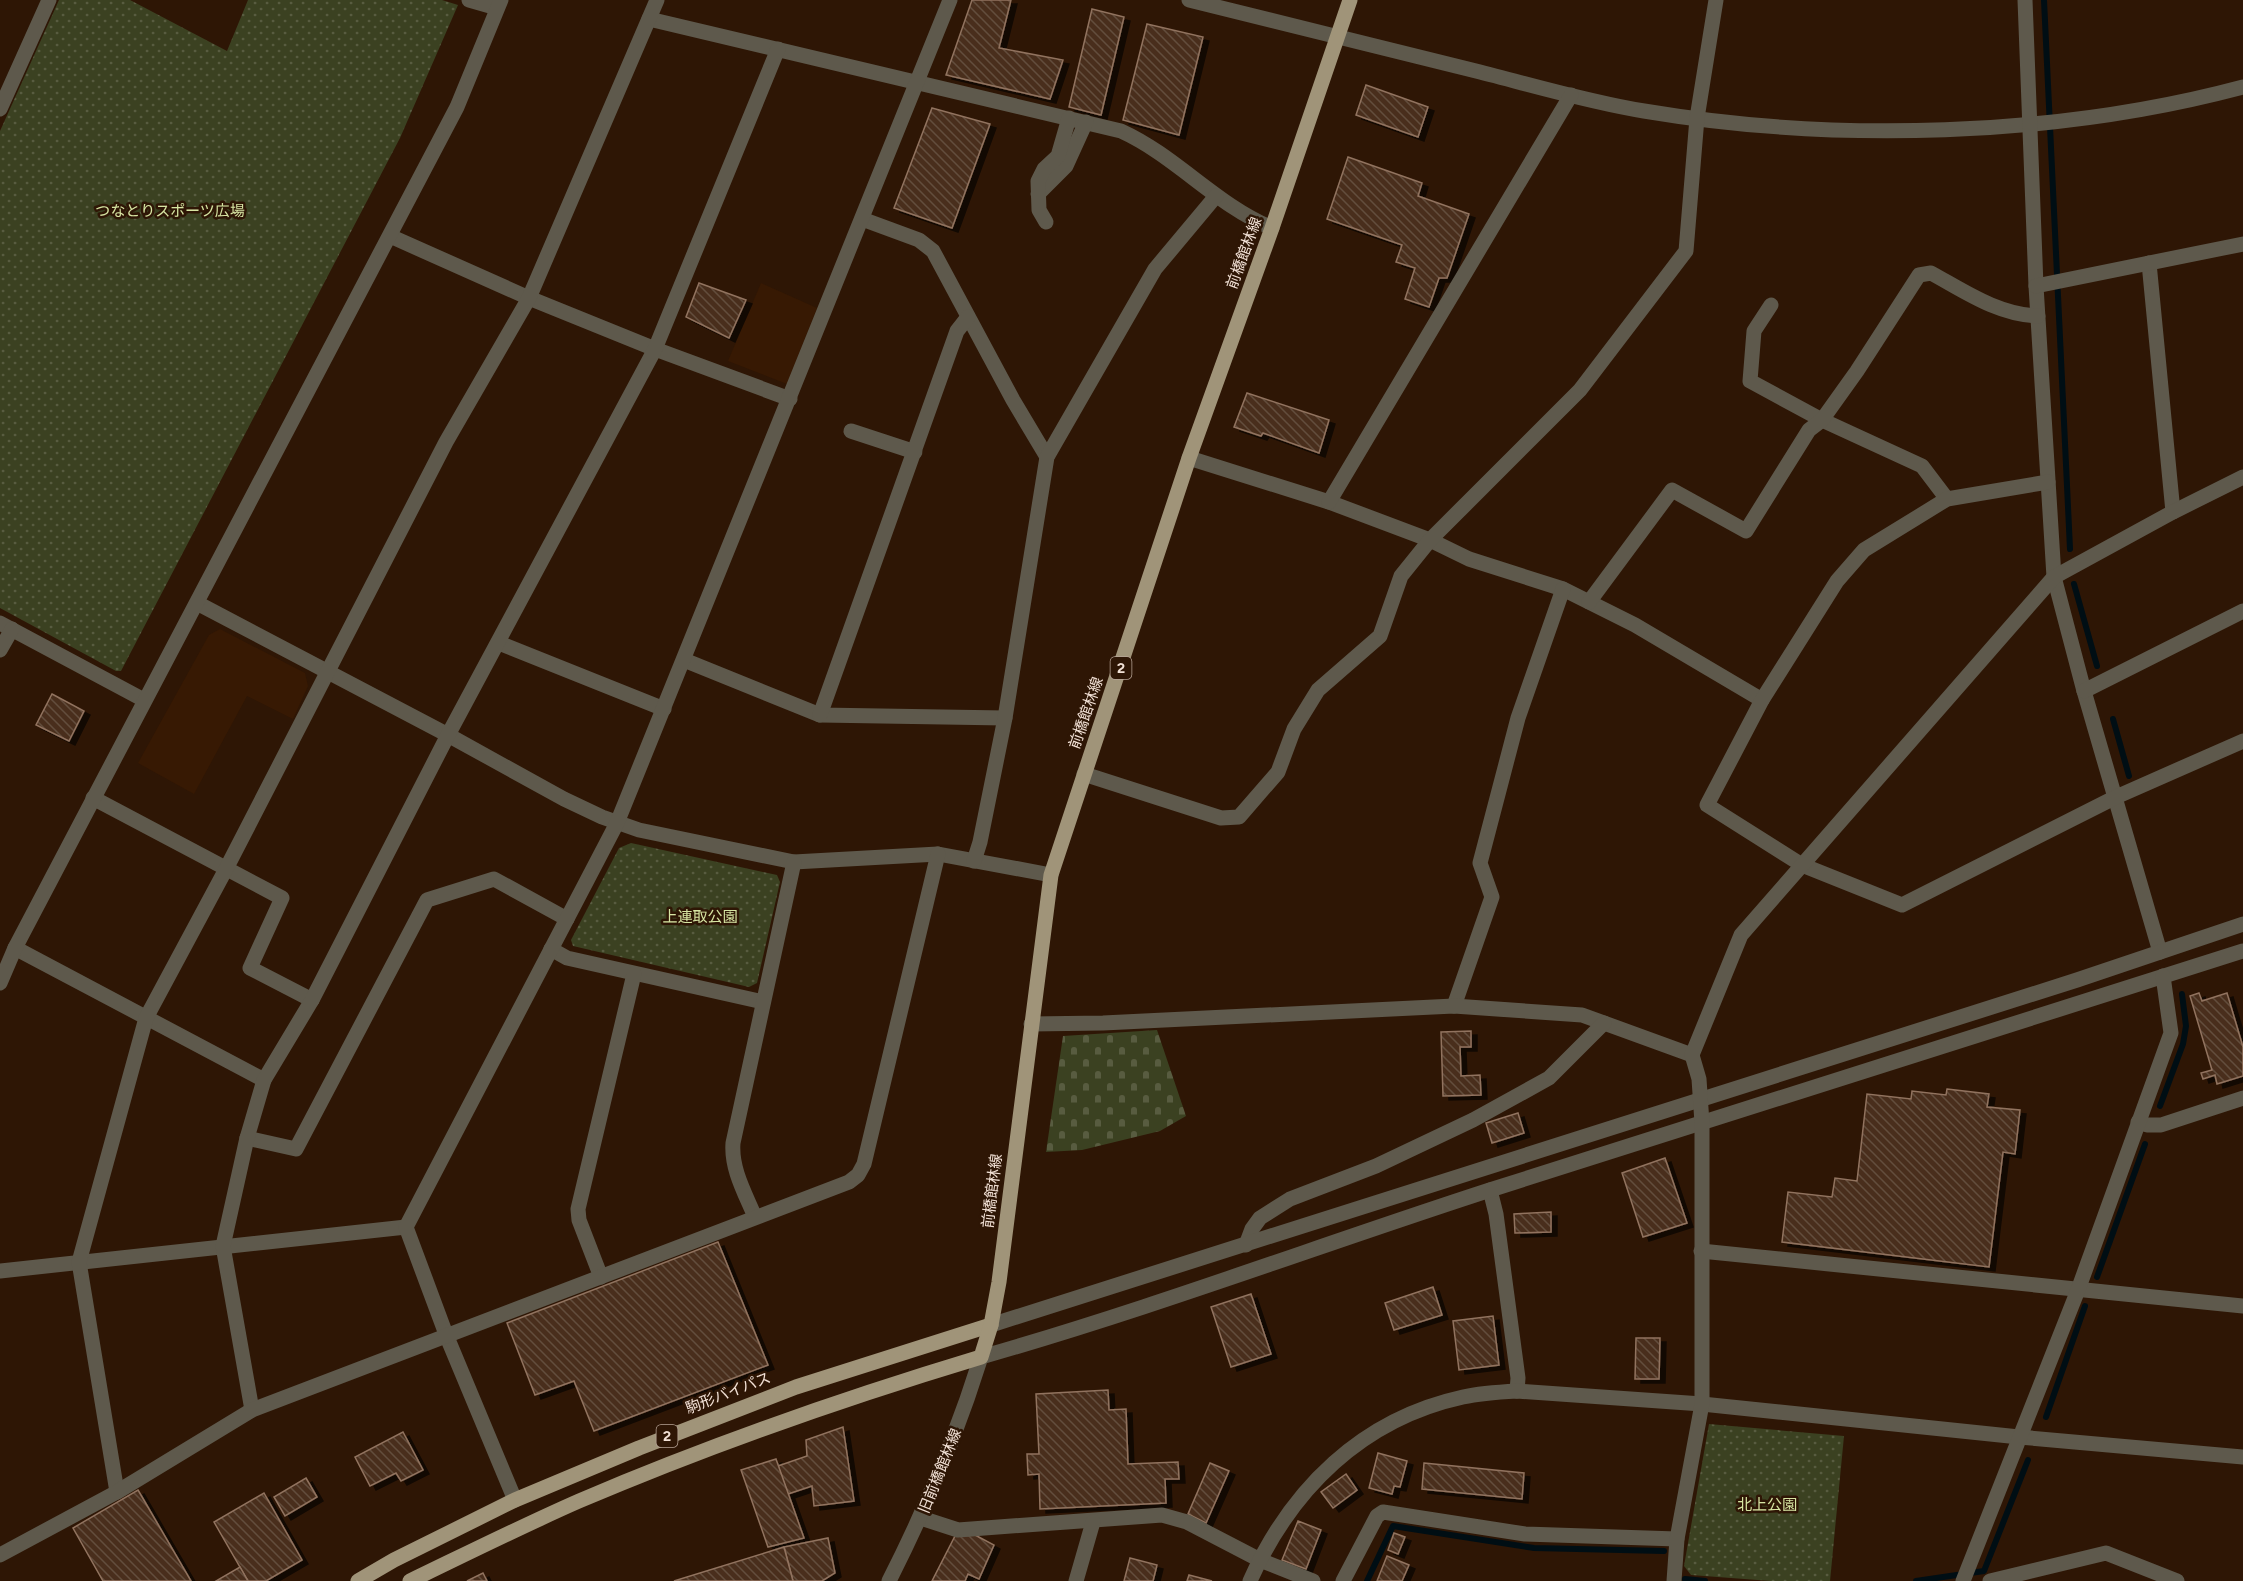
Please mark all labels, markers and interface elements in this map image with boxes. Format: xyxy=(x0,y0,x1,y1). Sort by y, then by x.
park label: つなとりスポーツ広場 xyxy=(95,202,245,220)
street label: 前橋館林線 xyxy=(1223,215,1265,291)
road number: 2 xyxy=(1110,657,1132,679)
street label: 前橋館林線 xyxy=(1065,675,1107,751)
park label: 上連取公園 xyxy=(662,908,738,926)
street label: 前橋館林線 xyxy=(978,1153,1006,1229)
street label: 駒形バイパス xyxy=(683,1369,773,1417)
road number: 2 xyxy=(656,1425,678,1447)
street label: 旧前橋館林線 xyxy=(915,1426,965,1516)
park label: 北上公園 xyxy=(1737,1496,1797,1514)

